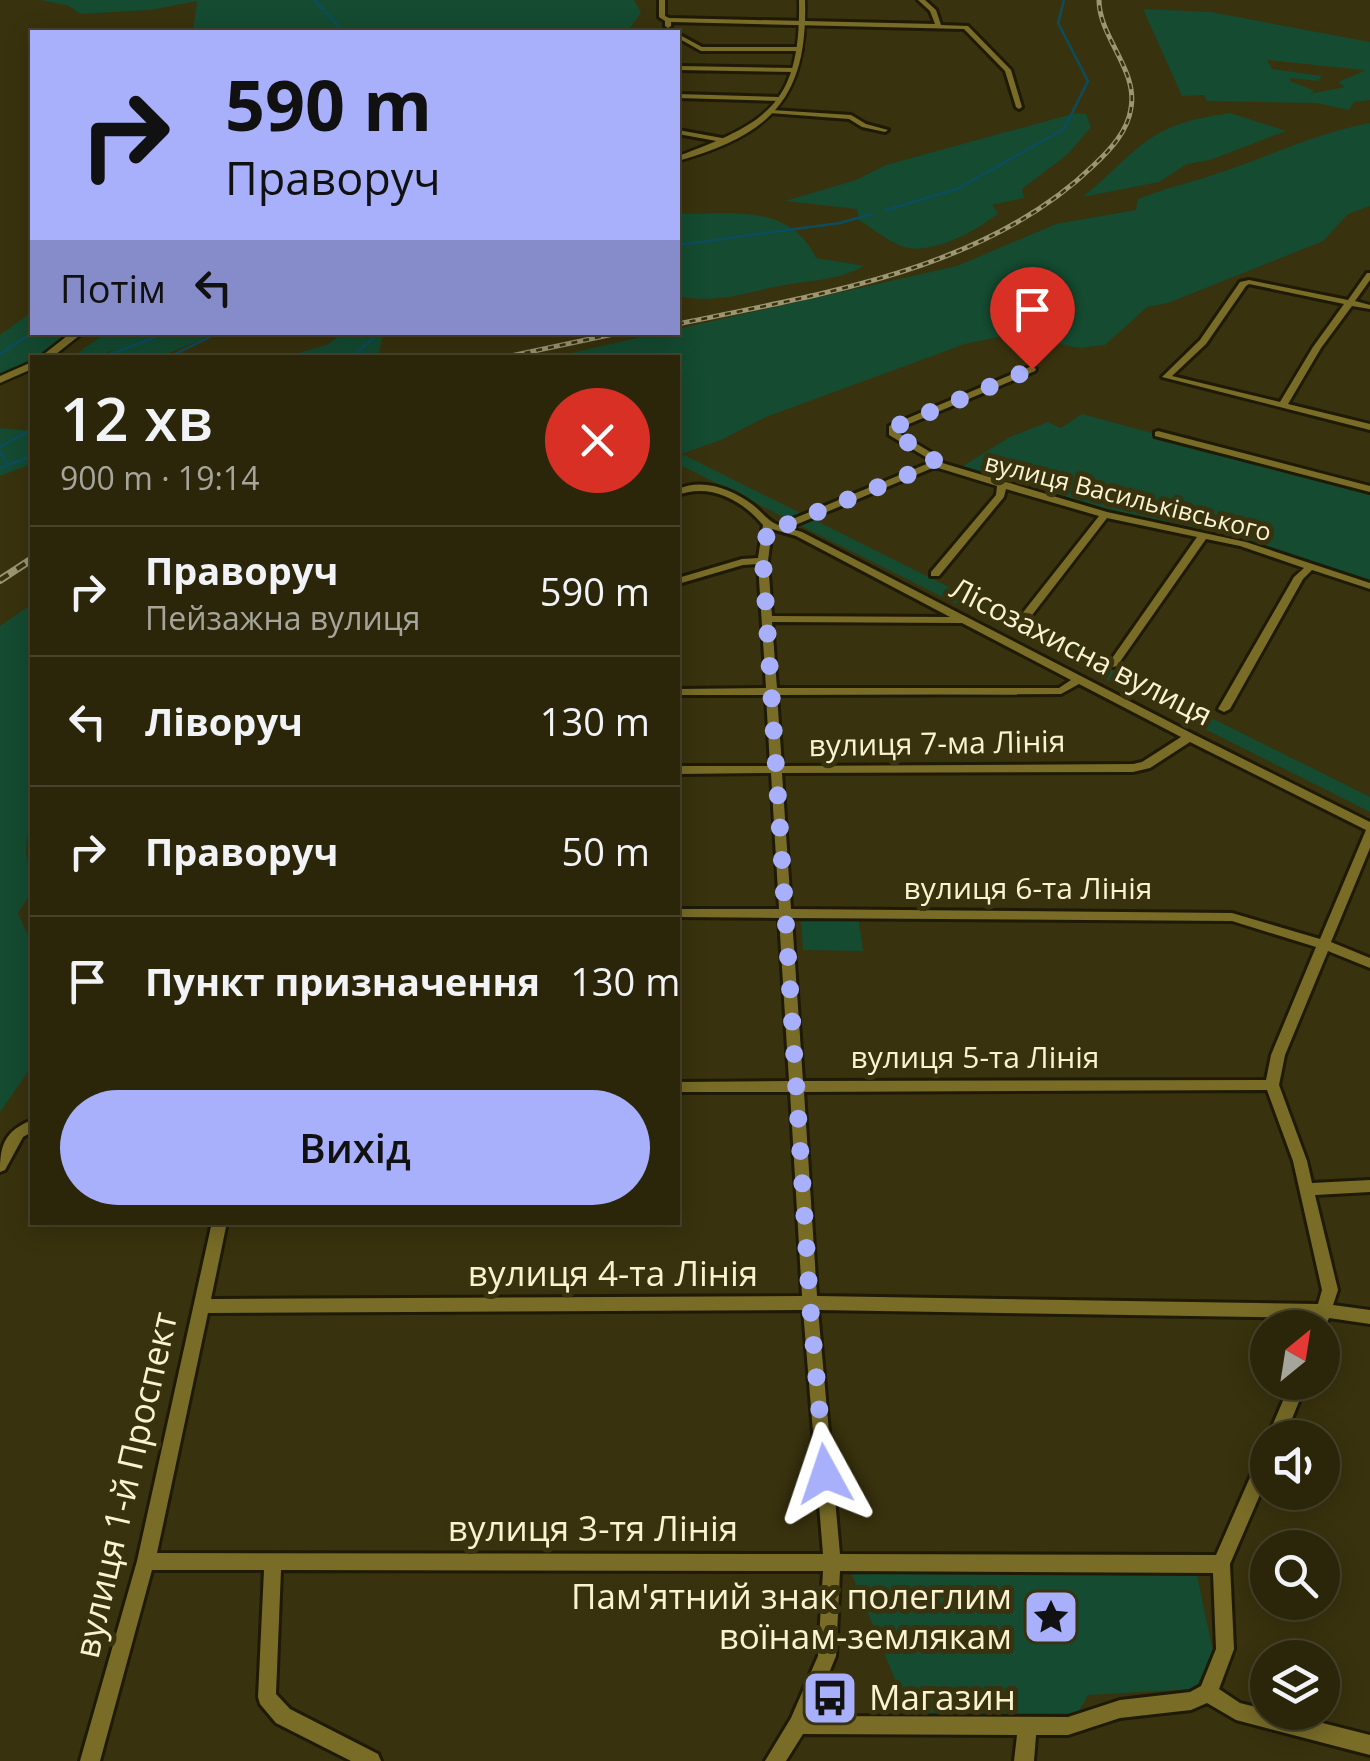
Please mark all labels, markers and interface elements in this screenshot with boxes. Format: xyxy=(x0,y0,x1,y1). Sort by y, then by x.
text: 590 m xyxy=(225,56,432,152)
icon: right xyxy=(60,70,190,200)
text: Праворуч xyxy=(225,147,441,208)
icon: left xyxy=(186,260,241,315)
text: Потім xyxy=(60,262,166,314)
pin xyxy=(990,267,1075,370)
icon: arrive xyxy=(1005,282,1060,337)
text: 12 хв xyxy=(60,377,213,459)
button: close xyxy=(545,388,650,493)
street label: вулиця Васильківського xyxy=(981,444,1275,548)
text: 900 m · 19:14 xyxy=(60,456,259,499)
text: Праворуч xyxy=(145,544,338,596)
icon: right xyxy=(60,564,115,619)
text: 590 m xyxy=(540,565,650,617)
street label: Лісозахисна вулиця xyxy=(944,567,1220,734)
text: Пейзажна вулиця xyxy=(145,596,421,639)
icon: left xyxy=(60,694,115,749)
text: Ліворуч xyxy=(145,695,303,747)
text: 130 m xyxy=(540,695,650,747)
street label: вулиця 7-ма Лінія xyxy=(808,720,1066,765)
icon: right xyxy=(60,824,115,879)
text: Праворуч xyxy=(145,825,338,877)
text: 50 m xyxy=(561,825,650,877)
street label: вулиця 6-та Лінія xyxy=(904,867,1152,908)
icon: arrive xyxy=(60,954,115,1009)
text: Пункт призначення xyxy=(145,955,540,1007)
text: 130 m xyxy=(570,955,680,1007)
street label: вулиця 5-та Лінія xyxy=(851,1036,1099,1077)
button: Вихід xyxy=(60,1090,650,1205)
street label: вулиця 4-та Лінія xyxy=(468,1249,758,1296)
street label: вулиця 1-й Проспект xyxy=(62,1307,187,1662)
north arrow xyxy=(1250,1310,1340,1400)
map controls xyxy=(1250,1310,1340,1730)
button: sound xyxy=(1250,1420,1340,1510)
position arrow xyxy=(773,1422,877,1526)
street label: вулиця 3-тя Лінія xyxy=(448,1504,738,1551)
button: search xyxy=(1250,1530,1340,1620)
place label: Пам'ятний знак полеглим воїнам-землякам xyxy=(571,1572,1012,1659)
place icon: Пам'ятний знак полеглим воїнам-землякам xyxy=(1021,1587,1081,1647)
button: layers xyxy=(1250,1640,1340,1730)
bus stop icon: Магазин xyxy=(800,1668,860,1728)
place label: Магазин xyxy=(869,1673,1016,1720)

